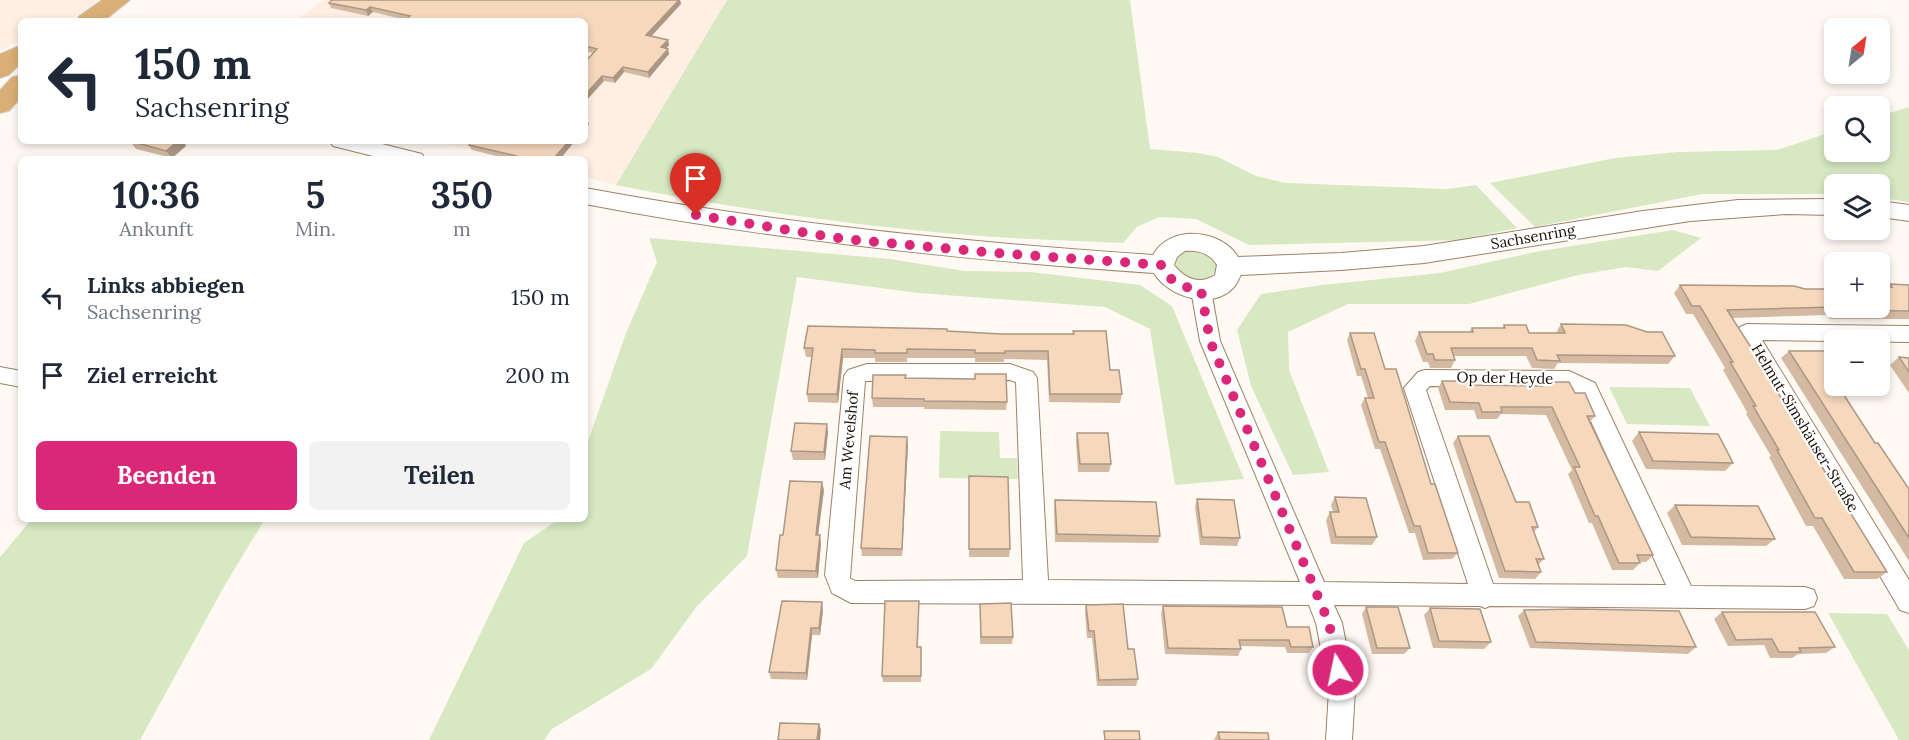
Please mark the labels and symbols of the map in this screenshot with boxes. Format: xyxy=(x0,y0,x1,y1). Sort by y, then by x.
north arrow xyxy=(1824,18,1890,84)
pin xyxy=(670,153,721,215)
street label: Sachsenring xyxy=(1489,220,1577,253)
street label: Helmut-Simshäuser-Straße xyxy=(1748,340,1863,515)
street label: Op der Heyde xyxy=(1457,367,1553,388)
street label: Am Wevelshof xyxy=(835,389,862,491)
position arrow xyxy=(1306,638,1370,702)

